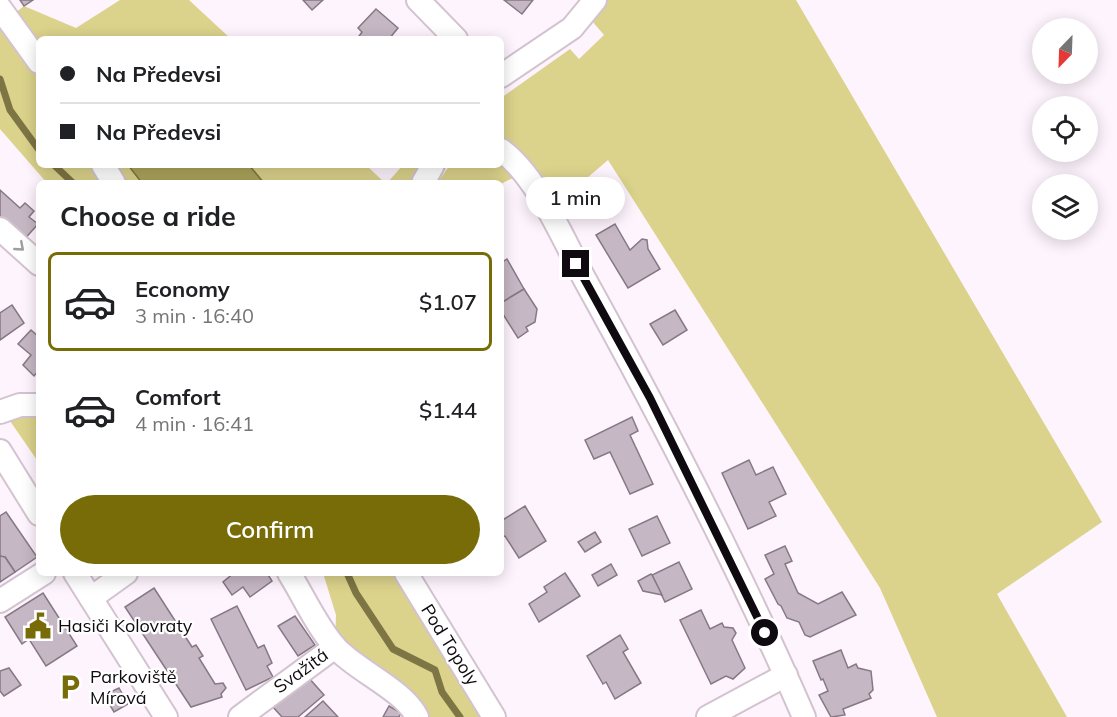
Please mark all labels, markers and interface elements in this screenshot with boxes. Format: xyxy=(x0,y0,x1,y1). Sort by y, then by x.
north arrow xyxy=(1032,18,1098,84)
map controls xyxy=(1032,18,1098,240)
text: Na Předevsi xyxy=(96,60,221,88)
button: locate xyxy=(1032,96,1098,162)
text: Na Předevsi xyxy=(96,118,221,146)
button: layers xyxy=(1032,174,1098,240)
callout: 1 min xyxy=(526,177,626,219)
text: 1 min xyxy=(550,185,601,210)
text: Choose a ride xyxy=(60,199,236,233)
one-way arrow xyxy=(13,239,24,250)
route end xyxy=(562,250,589,277)
icon: car xyxy=(63,275,117,329)
text: Economy xyxy=(135,275,230,303)
text: $1.07 xyxy=(419,288,477,316)
text: 3 min · 16:40 xyxy=(135,303,254,328)
icon: car xyxy=(63,383,117,437)
text: Comfort xyxy=(135,383,221,411)
text: $1.44 xyxy=(419,396,477,424)
text: 4 min · 16:41 xyxy=(135,411,254,436)
button: Confirm xyxy=(60,495,480,564)
street label: Pod Topoly xyxy=(416,600,485,690)
public building icon: Hasiči Kolovraty xyxy=(23,611,53,641)
place label: Hasiči Kolovraty xyxy=(58,614,193,637)
route start xyxy=(751,619,778,646)
street label: Svažitá xyxy=(269,643,333,698)
place label: Parkoviště Mírová xyxy=(90,665,177,709)
parking icon: Parkoviště Mírová xyxy=(55,672,85,702)

